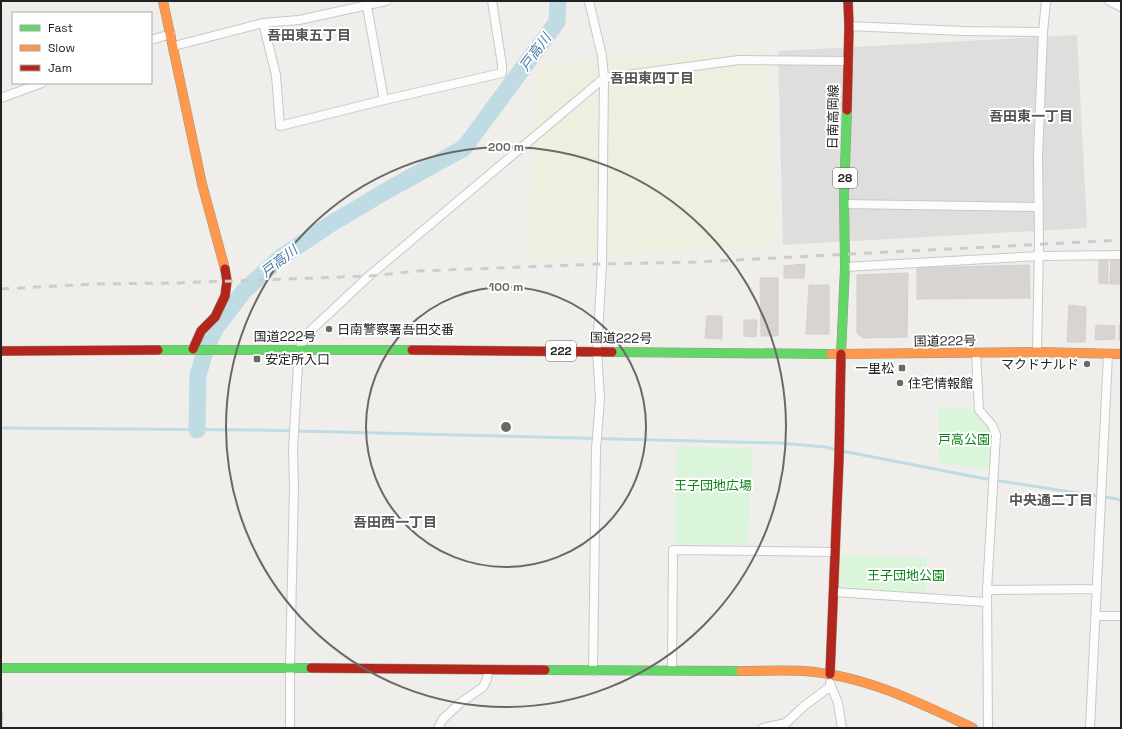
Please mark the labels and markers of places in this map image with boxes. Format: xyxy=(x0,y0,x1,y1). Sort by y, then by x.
place label: 日南警察署吾田交番 xyxy=(337,321,454,338)
marker: 日南警察署吾田交番 xyxy=(324,324,334,334)
place label: 安定所入口 xyxy=(265,351,330,368)
marker: 安定所入口 xyxy=(252,354,262,364)
place label: マクドナルド xyxy=(1001,356,1079,373)
marker: マクドナルド xyxy=(1082,359,1092,369)
place label: 一里松 xyxy=(855,360,894,377)
marker: 一里松 xyxy=(897,363,907,373)
place label: 住宅情報館 xyxy=(908,375,973,392)
marker: 住宅情報館 xyxy=(895,378,905,388)
centre of rings xyxy=(499,420,513,434)

